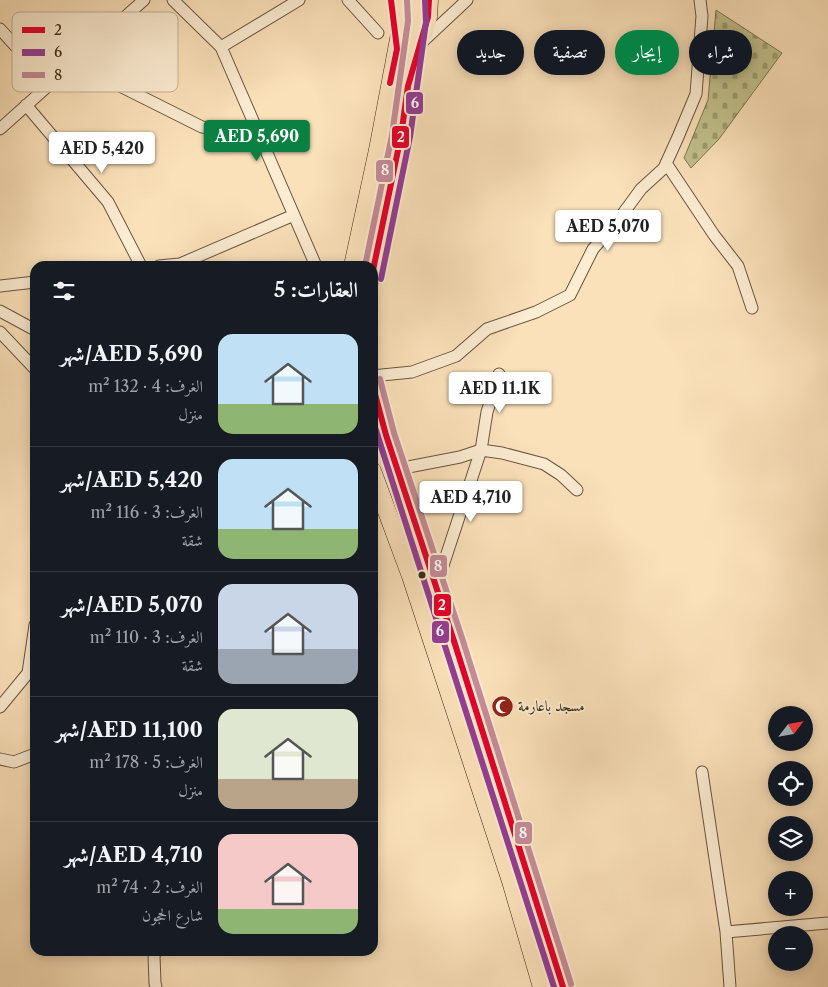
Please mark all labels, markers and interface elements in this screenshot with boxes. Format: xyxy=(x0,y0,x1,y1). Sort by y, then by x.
legend xyxy=(12,12,178,92)
text: 2 xyxy=(54,21,62,39)
chip: جديد xyxy=(457,30,524,75)
chip: تصفية xyxy=(534,30,605,75)
chip: إيجار xyxy=(615,30,679,75)
chip: شراء xyxy=(689,30,752,75)
text: 6 xyxy=(54,43,62,61)
text: 8 xyxy=(54,66,62,84)
line badge: 6 xyxy=(405,91,424,115)
text: 6 xyxy=(411,94,419,112)
pin: AED 5,690 xyxy=(200,120,314,162)
line badge: 2 xyxy=(391,125,410,149)
text: AED 5,690 xyxy=(215,126,299,146)
text: 2 xyxy=(397,128,405,146)
pin: AED 5,420 xyxy=(45,132,159,174)
text: AED 5,420 xyxy=(60,138,144,158)
line badge: 8 xyxy=(375,159,394,183)
text: 8 xyxy=(381,161,389,179)
pin: AED 5,070 xyxy=(551,210,665,252)
text: AED 5,070 xyxy=(566,216,650,236)
icon: filters xyxy=(50,277,78,305)
text: العقارات: 5 xyxy=(274,277,358,302)
text: AED 5,690/شهر xyxy=(60,341,203,366)
icon: home xyxy=(258,354,318,414)
pin: AED 11.1K xyxy=(443,372,557,414)
text: الغرف: 4 · 132 m² xyxy=(88,376,203,396)
text: AED 11.1K xyxy=(460,378,540,398)
text: منزل xyxy=(178,404,203,424)
text: AED 5,420/شهر xyxy=(61,467,203,492)
icon: home xyxy=(258,479,318,539)
pin: AED 4,710 xyxy=(414,480,528,523)
text: AED 4,710 xyxy=(430,487,512,507)
text: الغرف: 3 · 116 m² xyxy=(91,502,203,522)
text: شقة xyxy=(182,530,203,550)
line badge: 8 xyxy=(429,554,448,578)
text: 8 xyxy=(434,557,442,575)
unlabelled marker xyxy=(417,570,427,580)
text: AED 5,070/شهر xyxy=(61,592,203,617)
line badge: 2 xyxy=(433,593,452,617)
text: 2 xyxy=(438,596,446,614)
icon: home xyxy=(258,604,318,664)
line badge: 6 xyxy=(431,620,450,644)
text: 6 xyxy=(436,622,444,640)
text: الغرف: 3 · 110 m² xyxy=(90,627,203,647)
text: شقة xyxy=(182,655,203,675)
mosque icon: مسجد باعارمة xyxy=(490,694,514,718)
place label: مسجد باعارمة xyxy=(518,696,585,715)
north arrow xyxy=(768,706,812,751)
map controls xyxy=(768,706,813,971)
text: AED 11,100/شهر xyxy=(55,717,203,742)
icon: home xyxy=(258,729,318,789)
text: الغرف: 5 · 178 m² xyxy=(89,752,203,772)
button: locate xyxy=(768,761,813,806)
text: منزل xyxy=(178,780,203,800)
button: layers xyxy=(768,816,813,861)
line badge: 8 xyxy=(514,821,533,845)
text: 8 xyxy=(519,824,527,842)
text: AED 4,710/شهر xyxy=(65,842,203,867)
icon: home xyxy=(258,854,318,914)
button: + xyxy=(768,871,813,916)
text: الغرف: 2 · 74 m² xyxy=(96,877,203,897)
text: شارع الحجون xyxy=(142,905,203,925)
button: − xyxy=(768,926,813,971)

